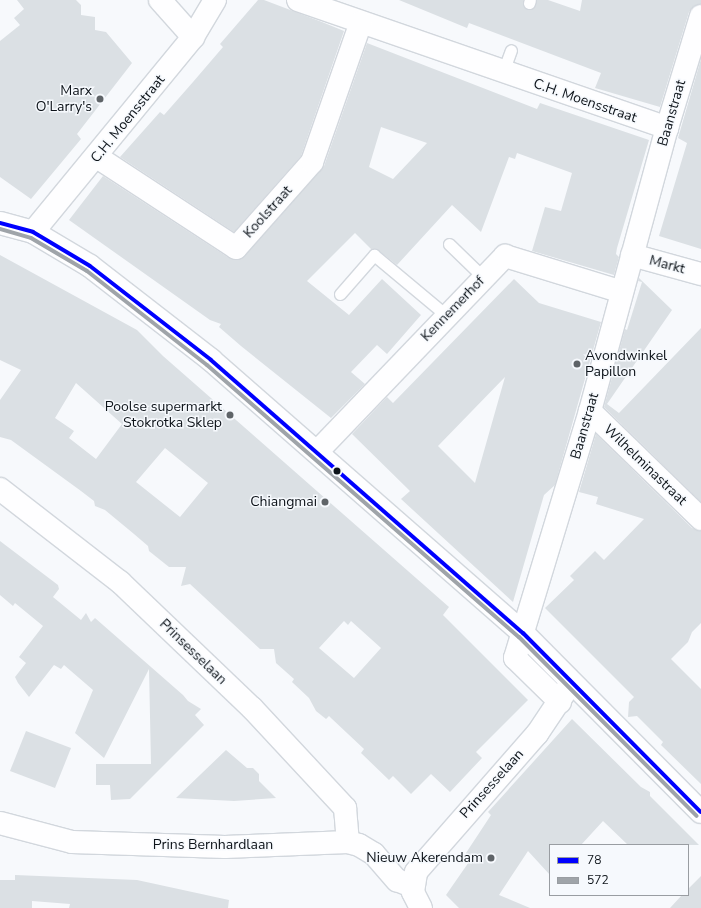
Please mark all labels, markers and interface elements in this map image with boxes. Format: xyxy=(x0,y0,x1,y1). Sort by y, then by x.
street label: C.H. Moensstraat xyxy=(87,72,169,166)
street label: C.H. Moensstraat xyxy=(531,75,639,127)
street label: Baanstraat xyxy=(654,78,690,148)
place label: Marx O'Larry's xyxy=(36,83,92,116)
marker: Marx O'Larry's xyxy=(95,94,105,104)
street label: Koolstraat xyxy=(240,182,296,242)
street label: Markt xyxy=(647,252,687,278)
street label: Kennemerhof xyxy=(418,273,488,345)
place label: Avondwinkel Papillon xyxy=(585,348,667,380)
marker: Avondwinkel Papillon xyxy=(572,359,582,369)
street label: Baanstraat xyxy=(567,391,603,461)
place label: Poolse supermarkt Stokrotka Sklep xyxy=(105,399,222,432)
marker: Poolse supermarkt Stokrotka Sklep xyxy=(225,410,235,420)
street label: Wilhelminastraat xyxy=(600,421,690,509)
unlabelled marker xyxy=(332,466,342,476)
place label: Chiangmai xyxy=(250,494,317,510)
marker: Chiangmai xyxy=(320,497,330,507)
street label: Prinsesselaan xyxy=(156,616,230,688)
street label: Prinsesselaan xyxy=(457,746,527,822)
street label: Prins Bernhardlaan xyxy=(153,837,273,853)
legend xyxy=(549,844,689,896)
place label: Nieuw Akerendam xyxy=(366,850,483,866)
text: 78 xyxy=(587,852,601,868)
marker: Nieuw Akerendam xyxy=(486,853,496,863)
text: 572 xyxy=(587,872,609,888)

